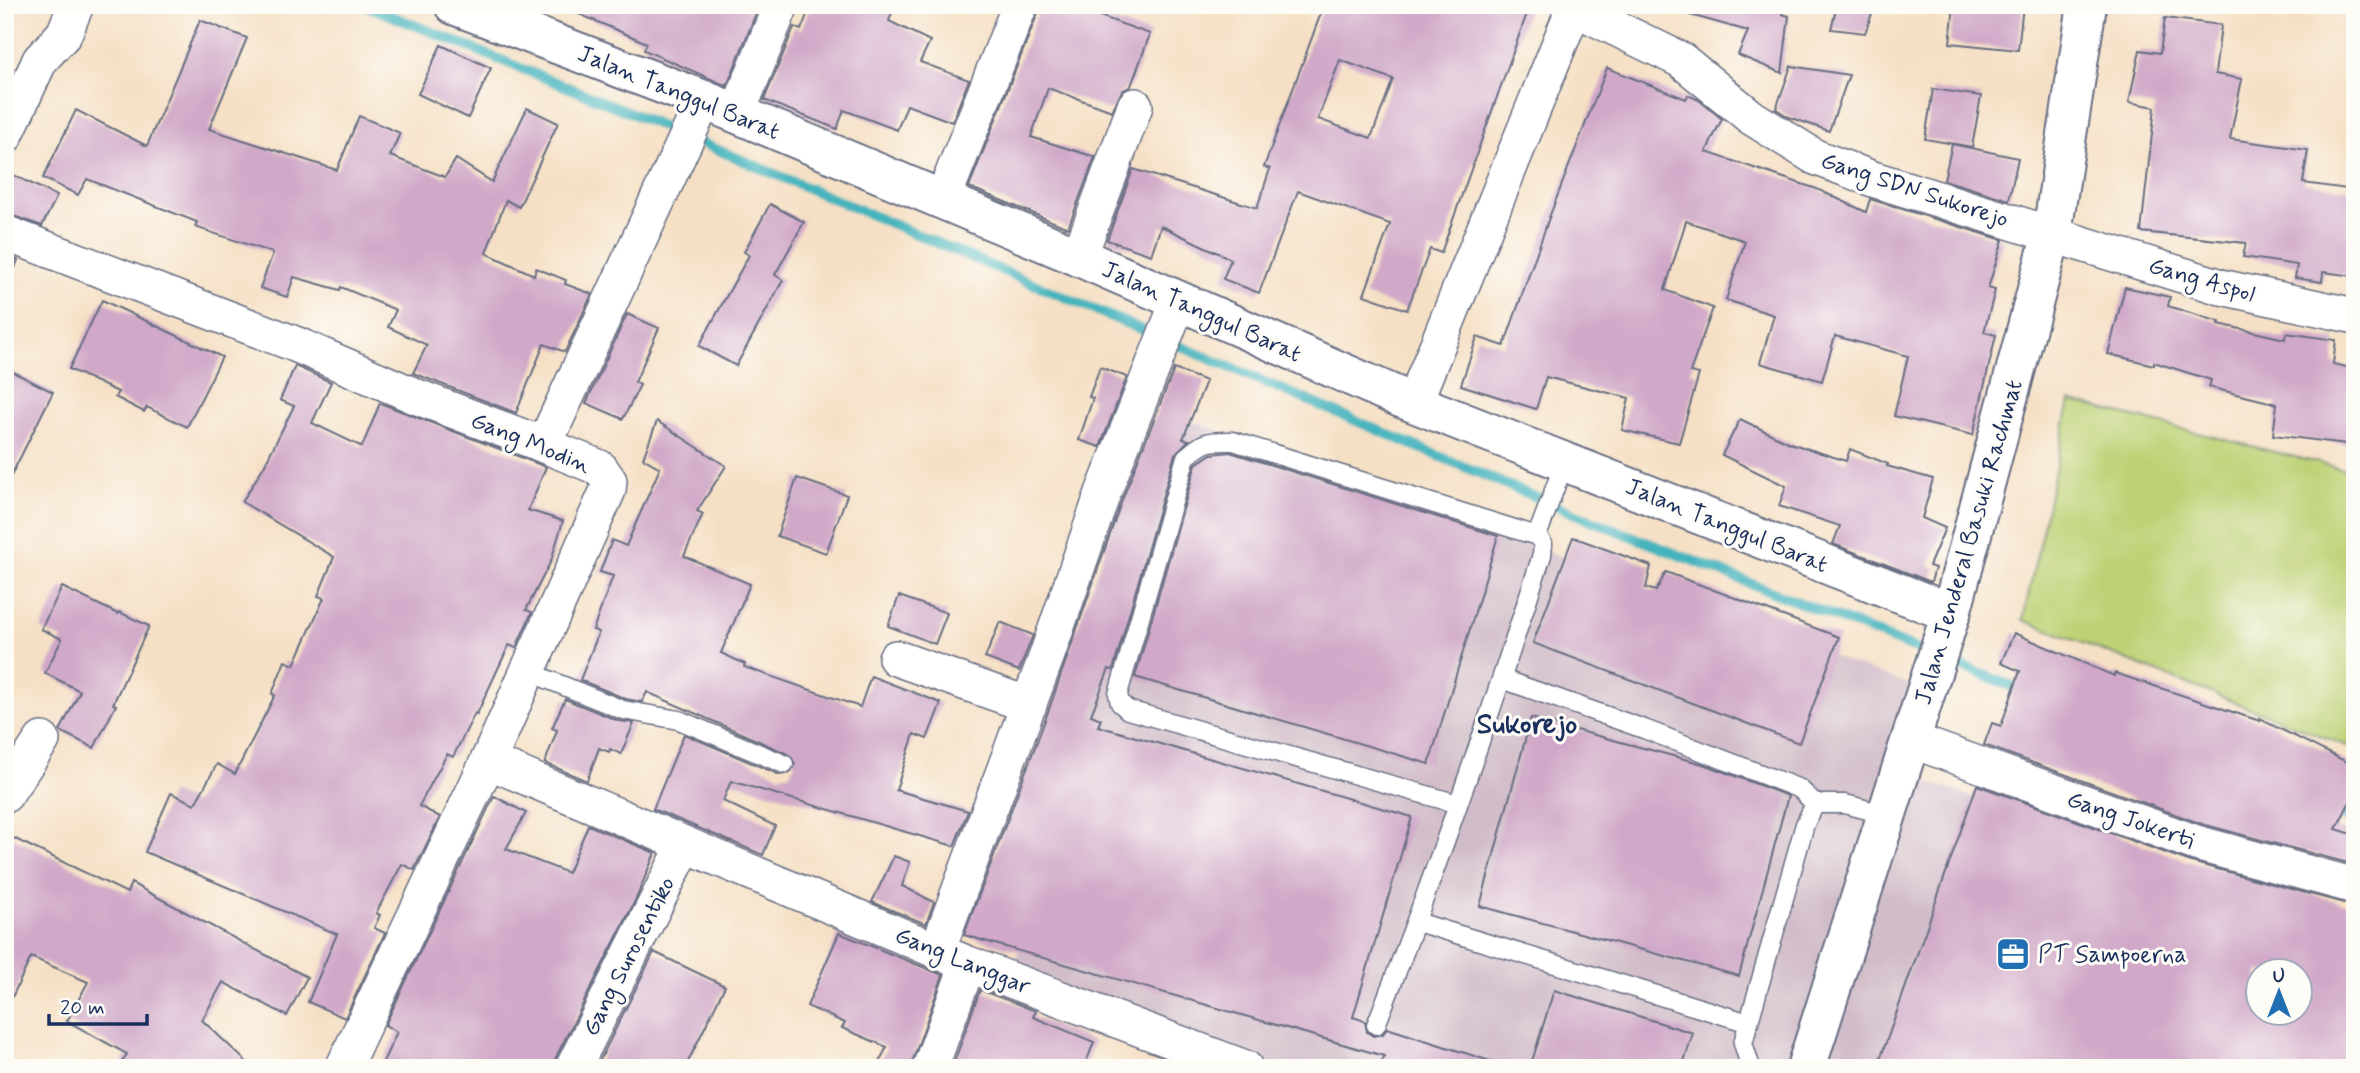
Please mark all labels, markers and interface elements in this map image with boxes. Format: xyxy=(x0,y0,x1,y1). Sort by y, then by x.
street label: Jalan Tanggul Barat xyxy=(572,39,784,150)
street label: Gang SDN Sukorejo xyxy=(1816,145,2012,237)
street label: Gang Aspol xyxy=(2144,250,2258,312)
street label: Jalan Tanggul Barat xyxy=(1096,254,1306,372)
street label: Jalan Jenderal Basuki Rachmat xyxy=(1908,376,2031,709)
street label: Gang Modin xyxy=(465,405,595,483)
street label: Jalan Tanggul Barat xyxy=(1620,472,1832,583)
district label: Sukorejo xyxy=(1477,707,1577,744)
street label: Gang Jokerti xyxy=(2062,784,2198,859)
street label: Gang Surosentiko xyxy=(576,872,685,1043)
street label: Gang Langgar xyxy=(889,920,1035,1004)
office icon: PT Sampoerna xyxy=(1994,935,2032,973)
place label: PT Sampoerna xyxy=(2038,940,2187,971)
north arrow xyxy=(2244,958,2314,1028)
text: U xyxy=(2273,964,2285,989)
scale bar xyxy=(49,982,147,1026)
text: 20 m xyxy=(60,994,105,1022)

